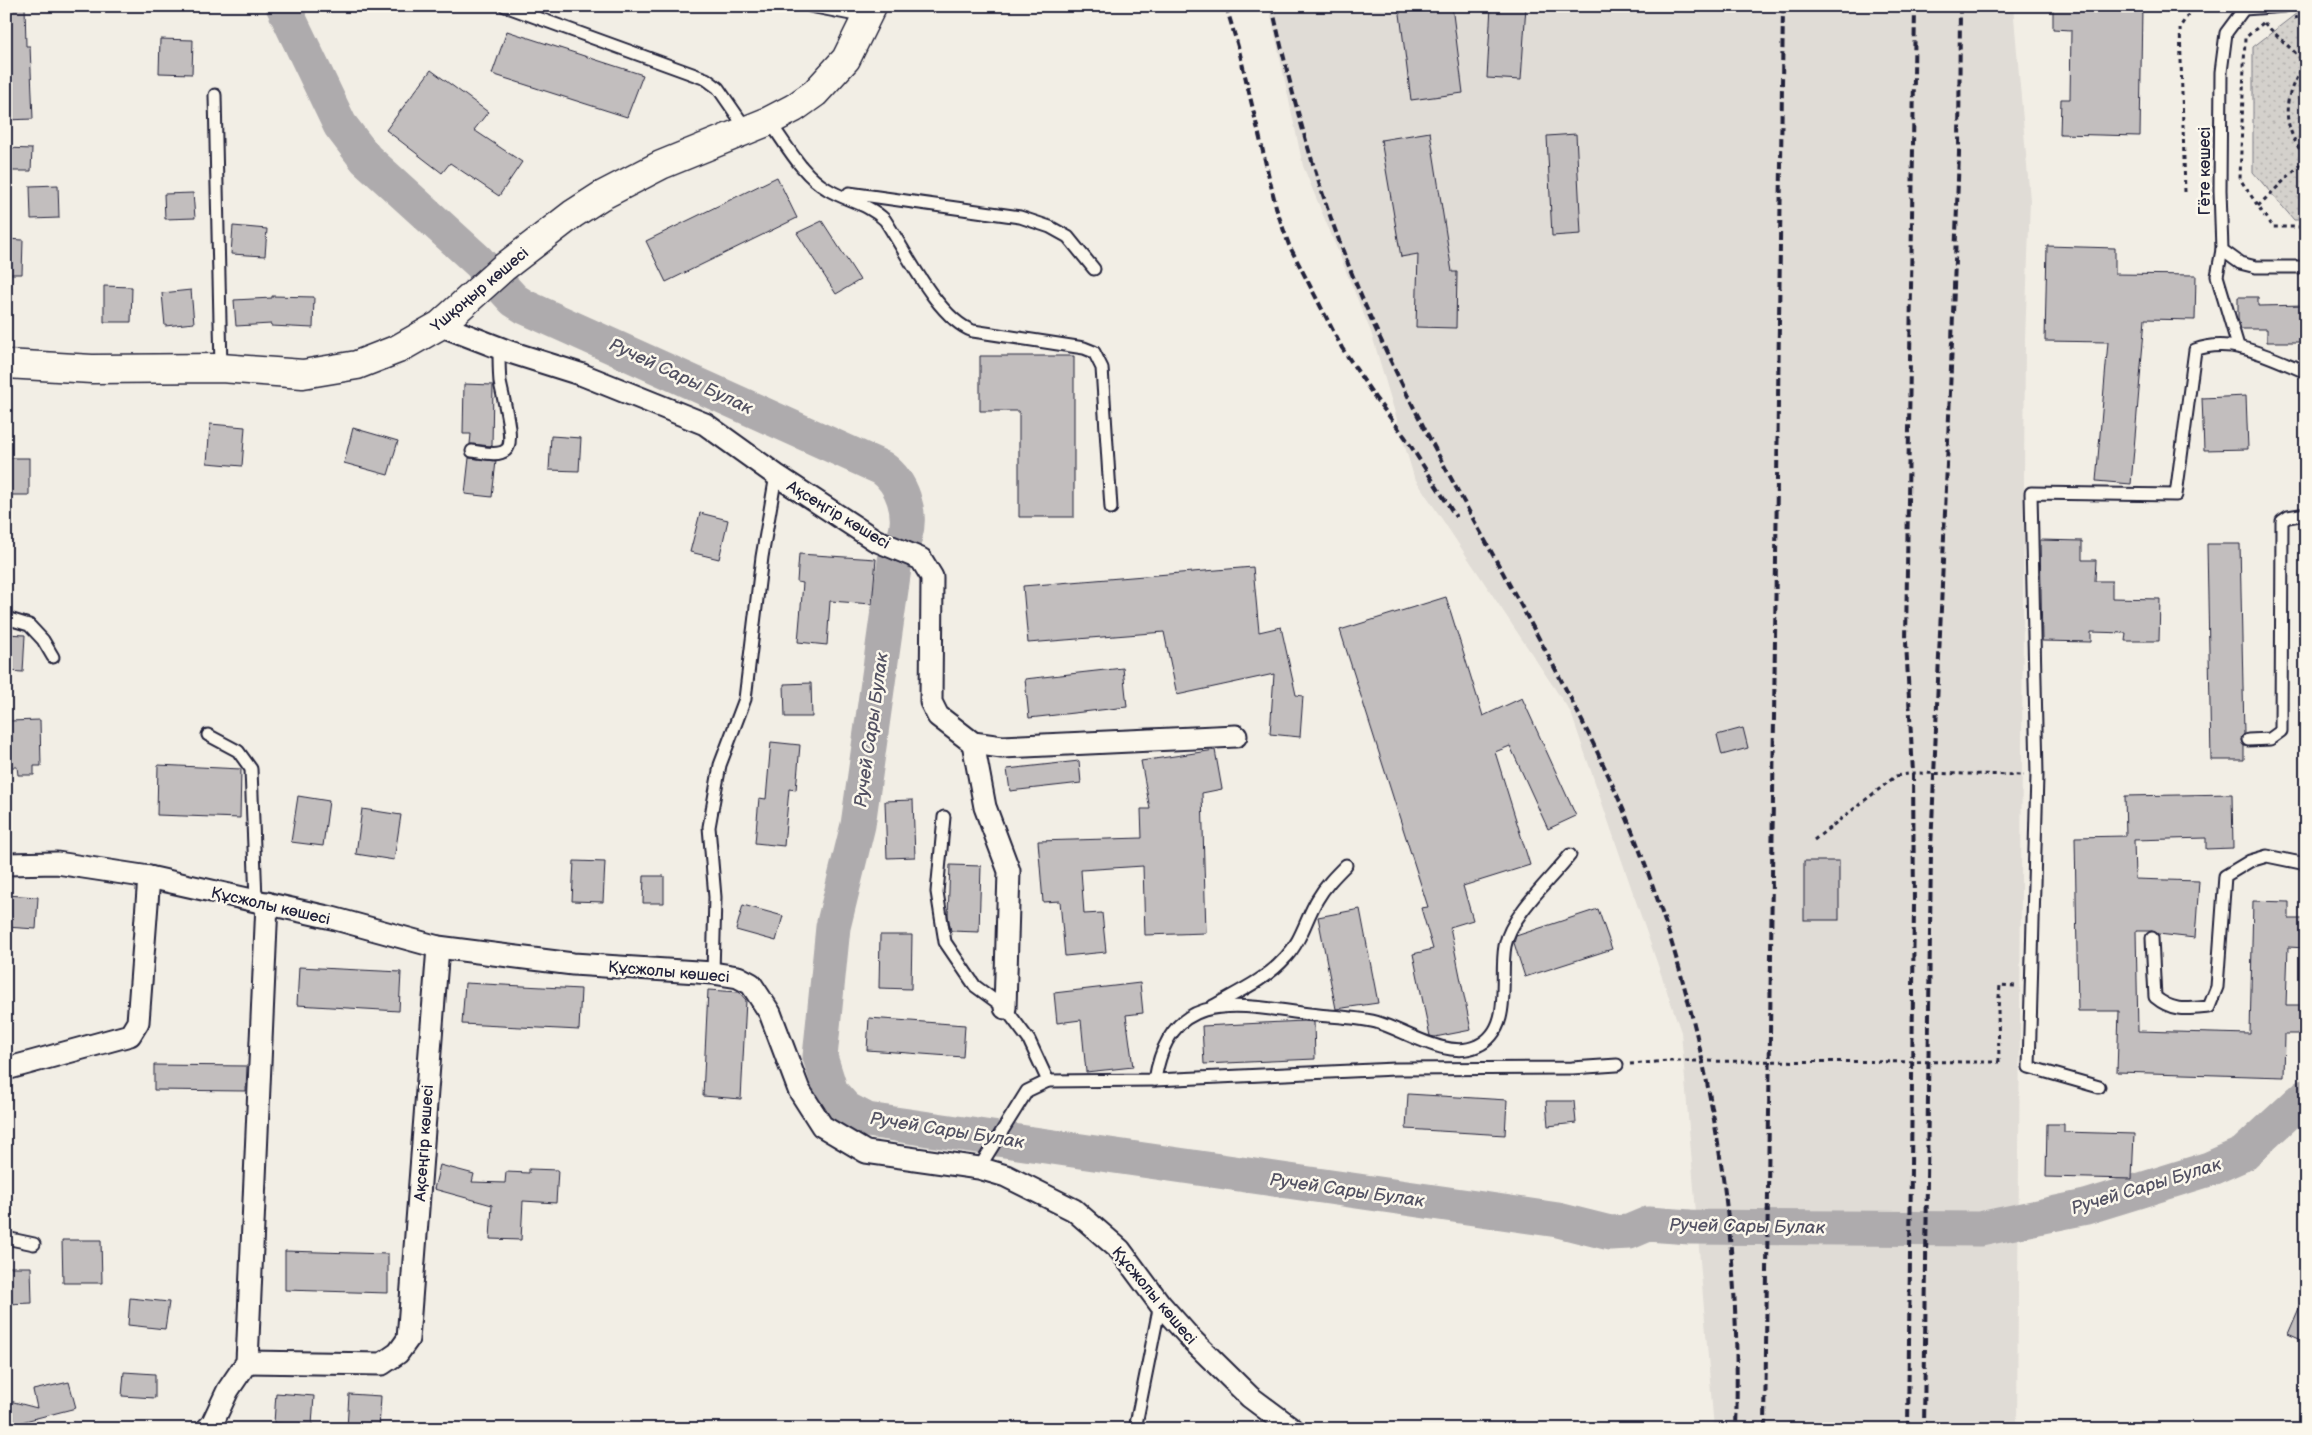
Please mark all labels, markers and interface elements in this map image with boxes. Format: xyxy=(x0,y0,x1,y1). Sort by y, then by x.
street label: Гёте көшесі xyxy=(2196,127,2215,215)
street label: Үшқоңыр көшесі xyxy=(427,244,533,337)
water label: Ручей Сары Булак xyxy=(606,334,756,419)
street label: Ақсеңгір көшесі xyxy=(782,476,893,554)
water label: Ручей Сары Булак xyxy=(850,651,893,809)
street label: Құсжолы көшесі xyxy=(209,884,332,929)
street label: Құсжолы көшесі xyxy=(607,958,730,987)
street label: Ақсеңгір көшесі xyxy=(411,1084,438,1203)
water label: Ручей Сары Булак xyxy=(868,1108,1026,1153)
water label: Ручей Сары Булак xyxy=(2068,1153,2224,1219)
water label: Ручей Сары Булак xyxy=(1268,1169,1426,1212)
water label: Ручей Сары Булак xyxy=(1669,1215,1826,1238)
street label: Құсжолы көшесі xyxy=(1107,1243,1200,1349)

